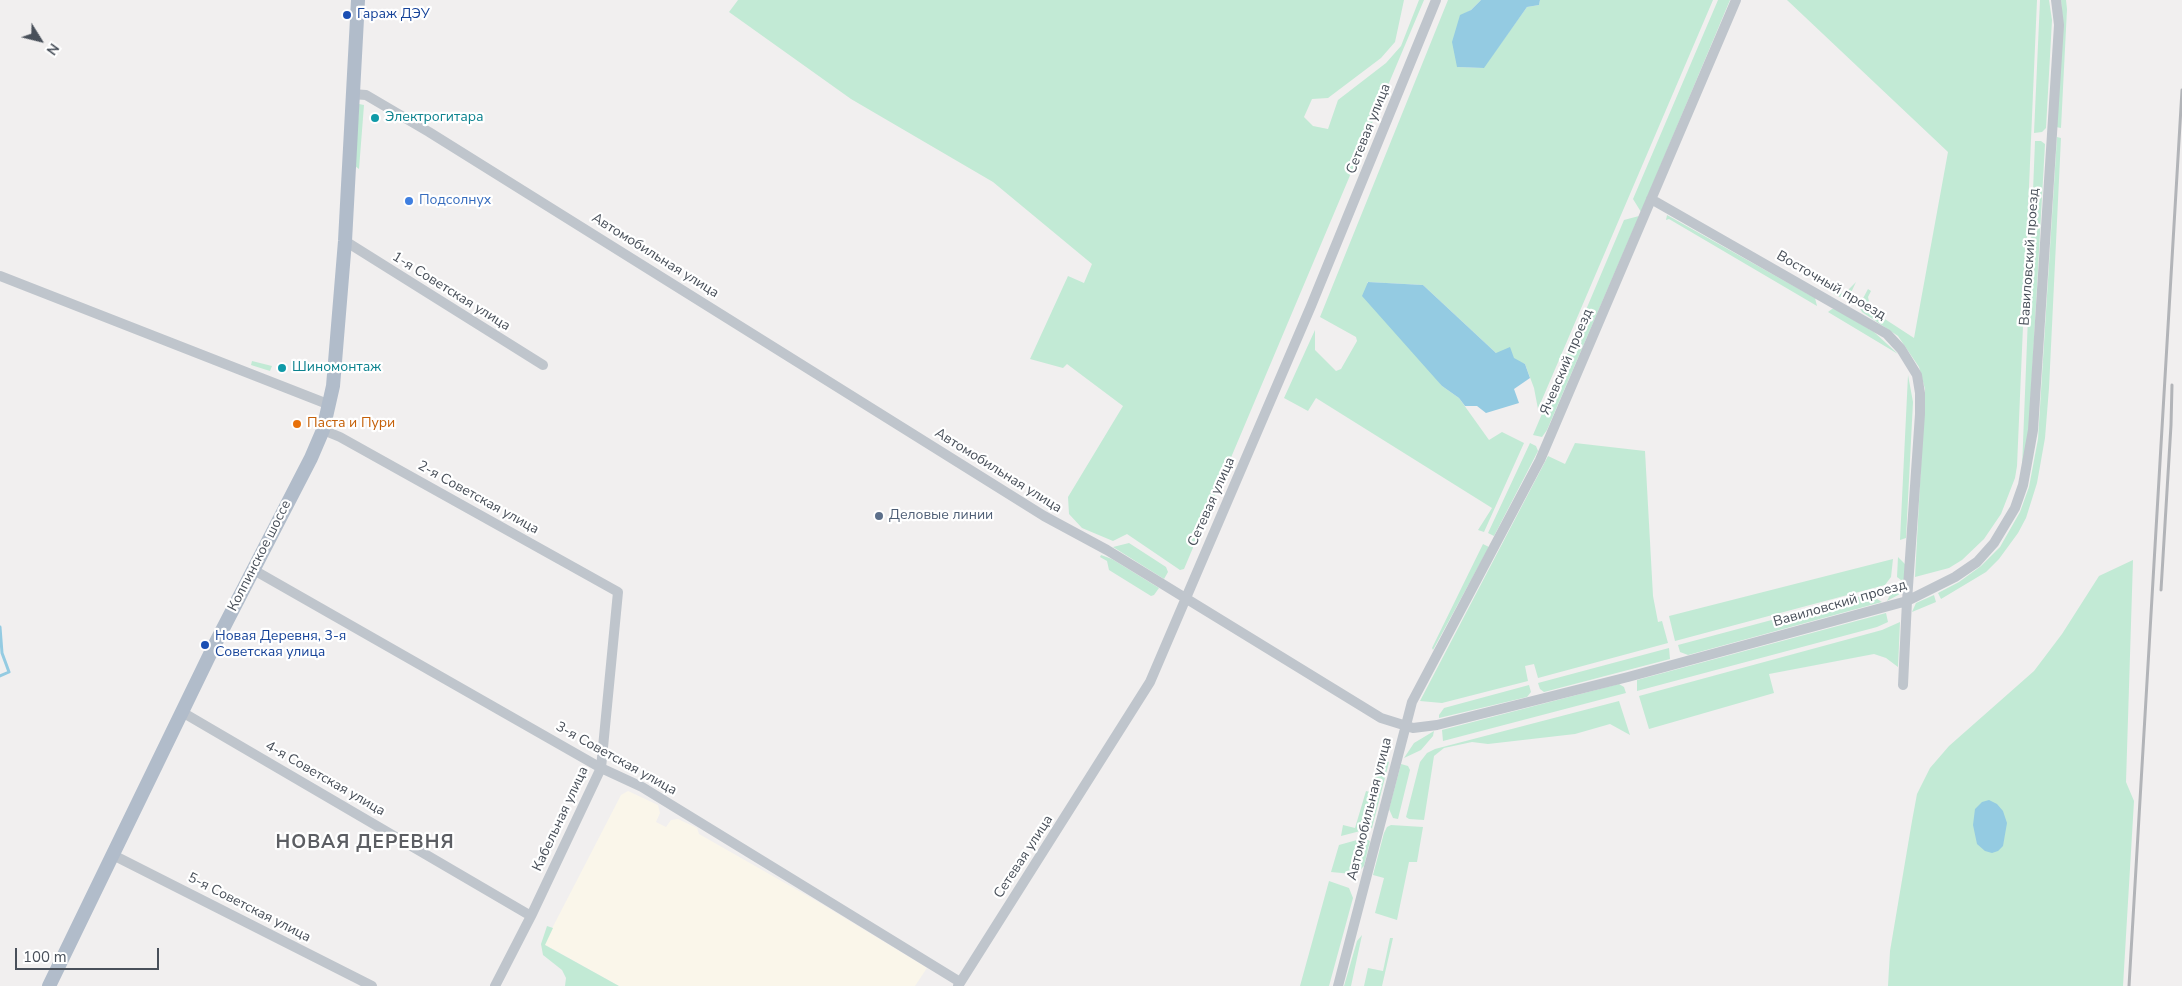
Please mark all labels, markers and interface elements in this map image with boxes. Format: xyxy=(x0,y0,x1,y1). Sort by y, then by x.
place label: Гараж ДЭУ xyxy=(357,7,430,23)
marker: Гараж ДЭУ xyxy=(341,9,353,21)
north arrow xyxy=(15,15,65,65)
text: N xyxy=(42,39,63,59)
street label: Сетевая улица xyxy=(1343,81,1395,177)
place label: Электрогитара xyxy=(385,110,484,126)
marker: Электрогитара xyxy=(369,112,381,124)
street label: Вавиловский проезд xyxy=(2017,188,2043,326)
place label: Подсолнух xyxy=(419,193,491,209)
marker: Подсолнух xyxy=(403,195,415,207)
street label: Автомобильная улица xyxy=(588,210,722,302)
street label: Восточный проезд xyxy=(1773,248,1889,324)
street label: 1-я Советская улица xyxy=(389,249,513,335)
street label: Ячевский проезд xyxy=(1537,306,1597,418)
place label: Шиномонтаж xyxy=(292,360,381,376)
marker: Шиномонтаж xyxy=(276,362,288,374)
place label: Паста и Пури xyxy=(307,416,395,432)
marker: Паста и Пури xyxy=(291,418,303,430)
street label: Автомобильная улица xyxy=(931,425,1065,517)
street label: Сетевая улица xyxy=(1185,455,1239,549)
street label: 2-я Советская улица xyxy=(415,458,541,538)
street label: Колпинское шоссе xyxy=(225,498,295,614)
place label: Деловые линии xyxy=(889,508,993,524)
marker: Деловые линии xyxy=(873,510,885,522)
street label: Вавиловский проезд xyxy=(1771,577,1909,631)
place label: Новая Деревня, 3-я Советская улица xyxy=(215,629,346,662)
marker: Новая Деревня, 3-я Советская улица xyxy=(199,639,211,651)
street label: 3-я Советская улица xyxy=(553,719,679,799)
street label: Автомобильная улица xyxy=(1344,736,1396,882)
street label: 4-я Советская улица xyxy=(262,738,388,820)
street label: Кабельная улица xyxy=(529,764,593,874)
street label: Сетевая улица xyxy=(991,812,1057,902)
district label: НОВАЯ ДЕРЕВНЯ xyxy=(274,832,456,854)
street label: 5-я Советская улица xyxy=(185,870,313,946)
scale bar xyxy=(18,938,161,970)
text: 100 m xyxy=(23,947,67,967)

